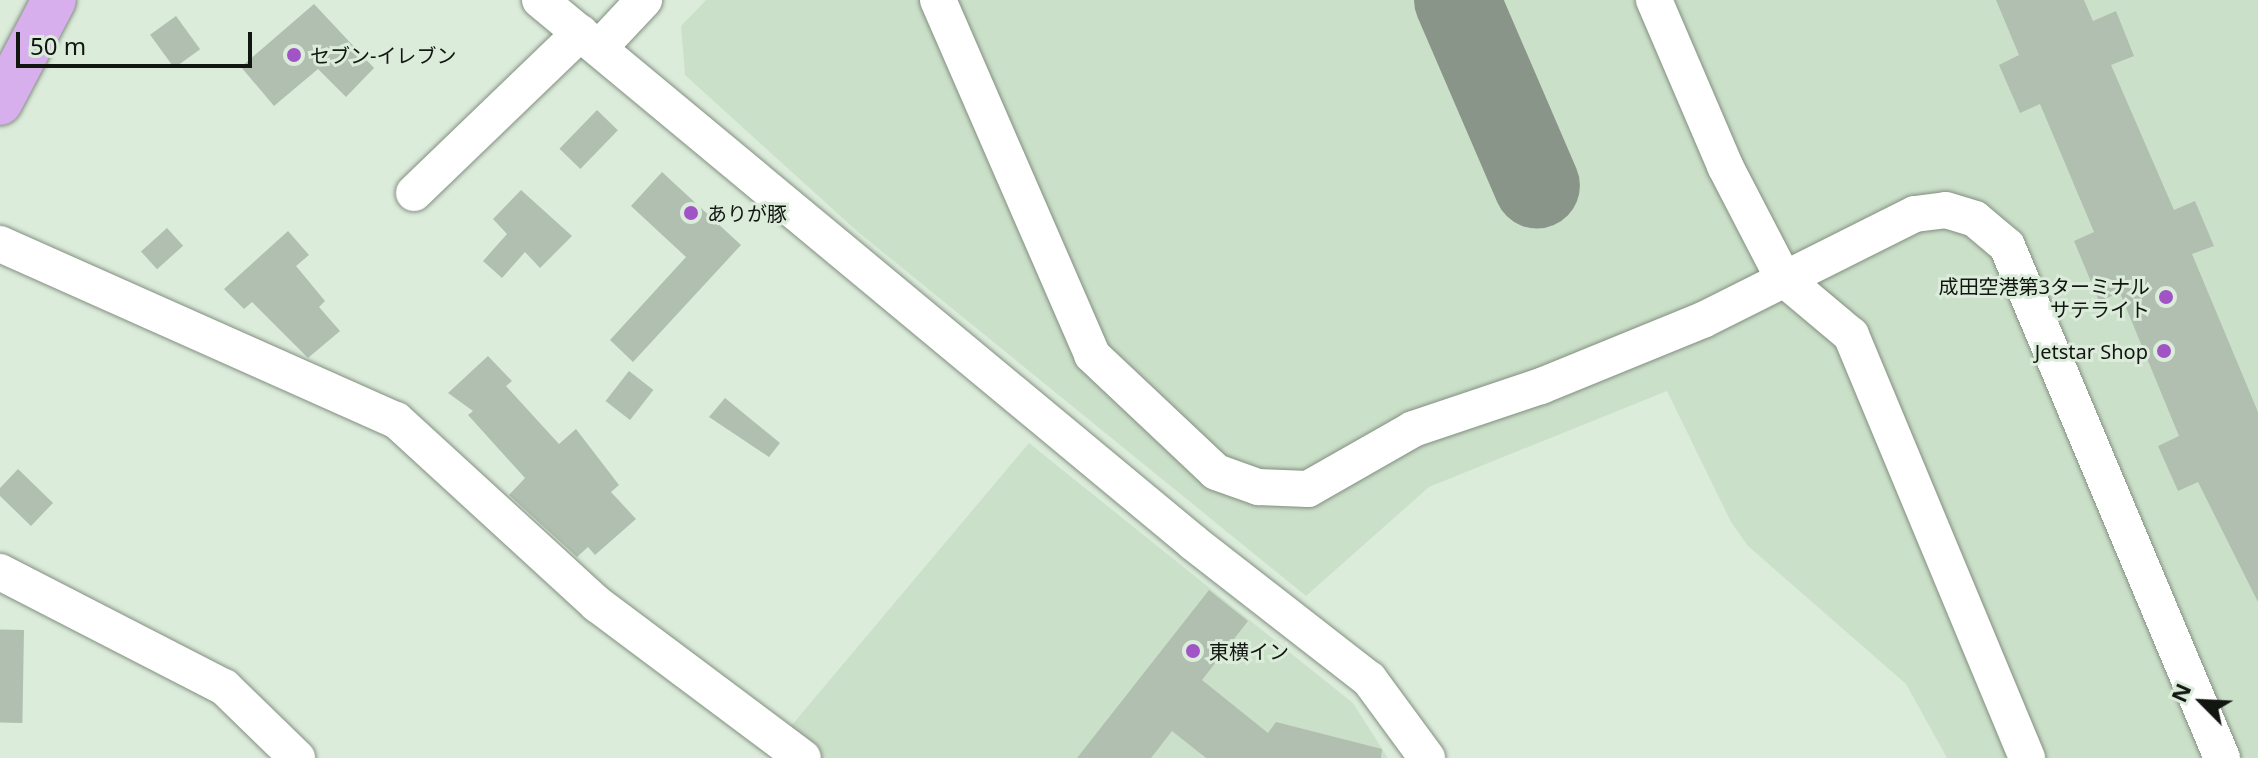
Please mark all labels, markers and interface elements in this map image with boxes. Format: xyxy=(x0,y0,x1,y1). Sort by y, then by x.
scale bar xyxy=(20,16,256,66)
text: 50 m xyxy=(30,29,86,62)
place label: セブン-イレブン xyxy=(310,43,456,67)
marker: セブン-イレブン xyxy=(285,46,303,64)
place label: ありが豚 xyxy=(707,201,787,225)
marker: ありが豚 xyxy=(682,204,700,222)
place label: 成田空港第3ターミナル サテライト xyxy=(1939,274,2150,321)
marker: 成田空港第3ターミナル サテライト xyxy=(2157,288,2175,306)
place label: Jetstar Shop xyxy=(2035,339,2148,363)
marker: Jetstar Shop xyxy=(2155,342,2173,360)
place label: 東横イン xyxy=(1209,639,1289,663)
marker: 東横イン xyxy=(1184,642,1202,660)
north arrow xyxy=(2162,662,2242,742)
text: N xyxy=(2163,678,2197,707)

